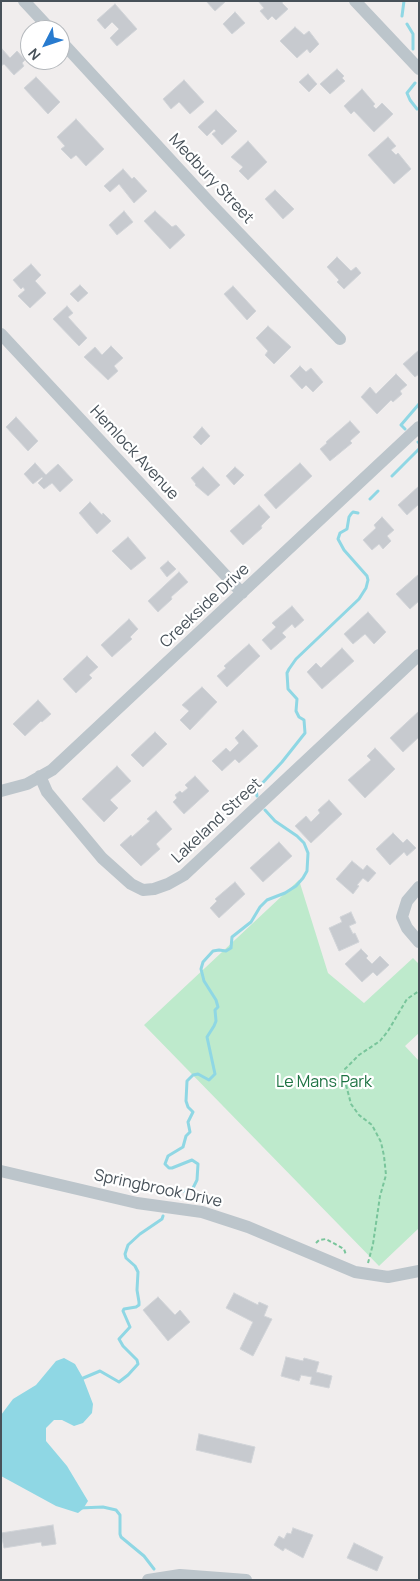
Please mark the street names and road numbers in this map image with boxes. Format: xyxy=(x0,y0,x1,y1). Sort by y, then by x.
street label: Medbury Street xyxy=(165,130,257,228)
street label: Hemlock Avenue xyxy=(86,402,182,504)
street label: Creekside Drive xyxy=(156,560,254,652)
street label: Lakeland Street xyxy=(168,774,266,868)
street label: Springbrook Drive xyxy=(92,1166,224,1212)

